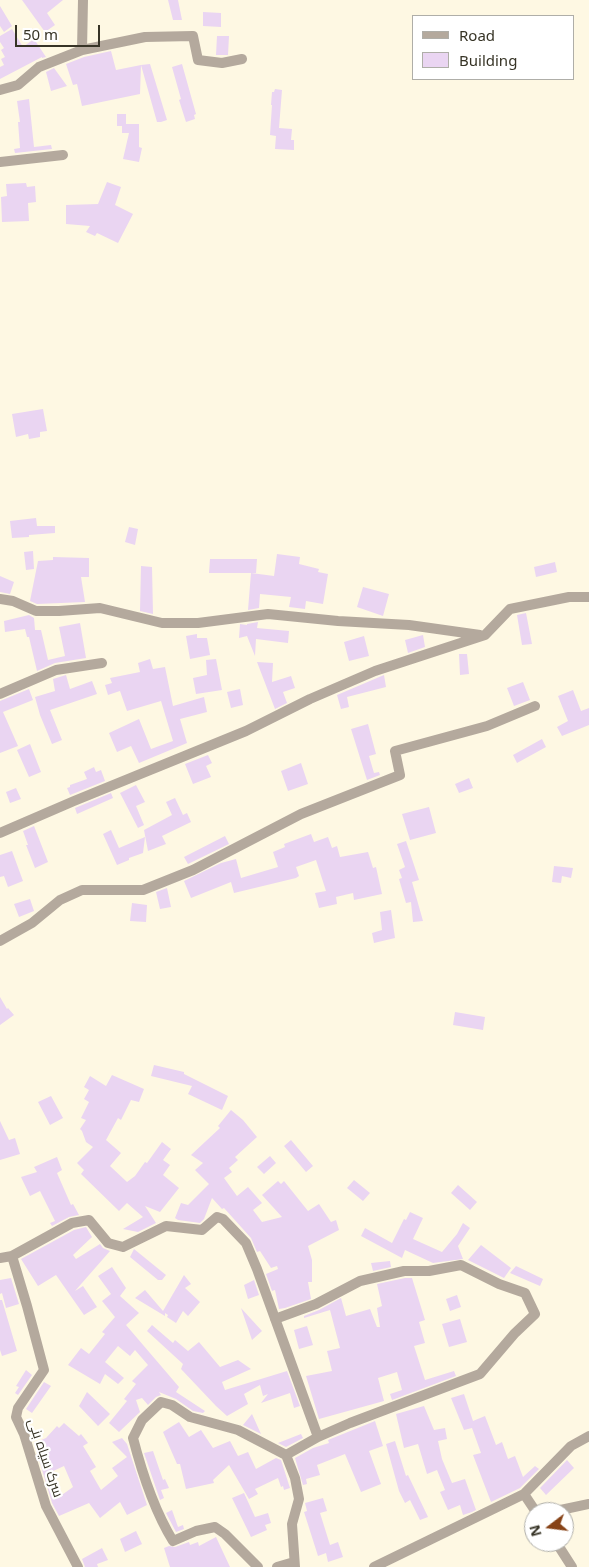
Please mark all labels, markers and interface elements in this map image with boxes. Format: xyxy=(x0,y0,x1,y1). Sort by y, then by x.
scale bar xyxy=(18,15,102,47)
legend xyxy=(412,15,574,80)
text: 50 m xyxy=(23,24,58,44)
text: Road xyxy=(459,25,495,45)
text: Building xyxy=(459,50,517,70)
street label: سرک سیاه بنی xyxy=(24,1416,66,1500)
north arrow xyxy=(524,1502,574,1552)
text: N xyxy=(524,1523,546,1539)

